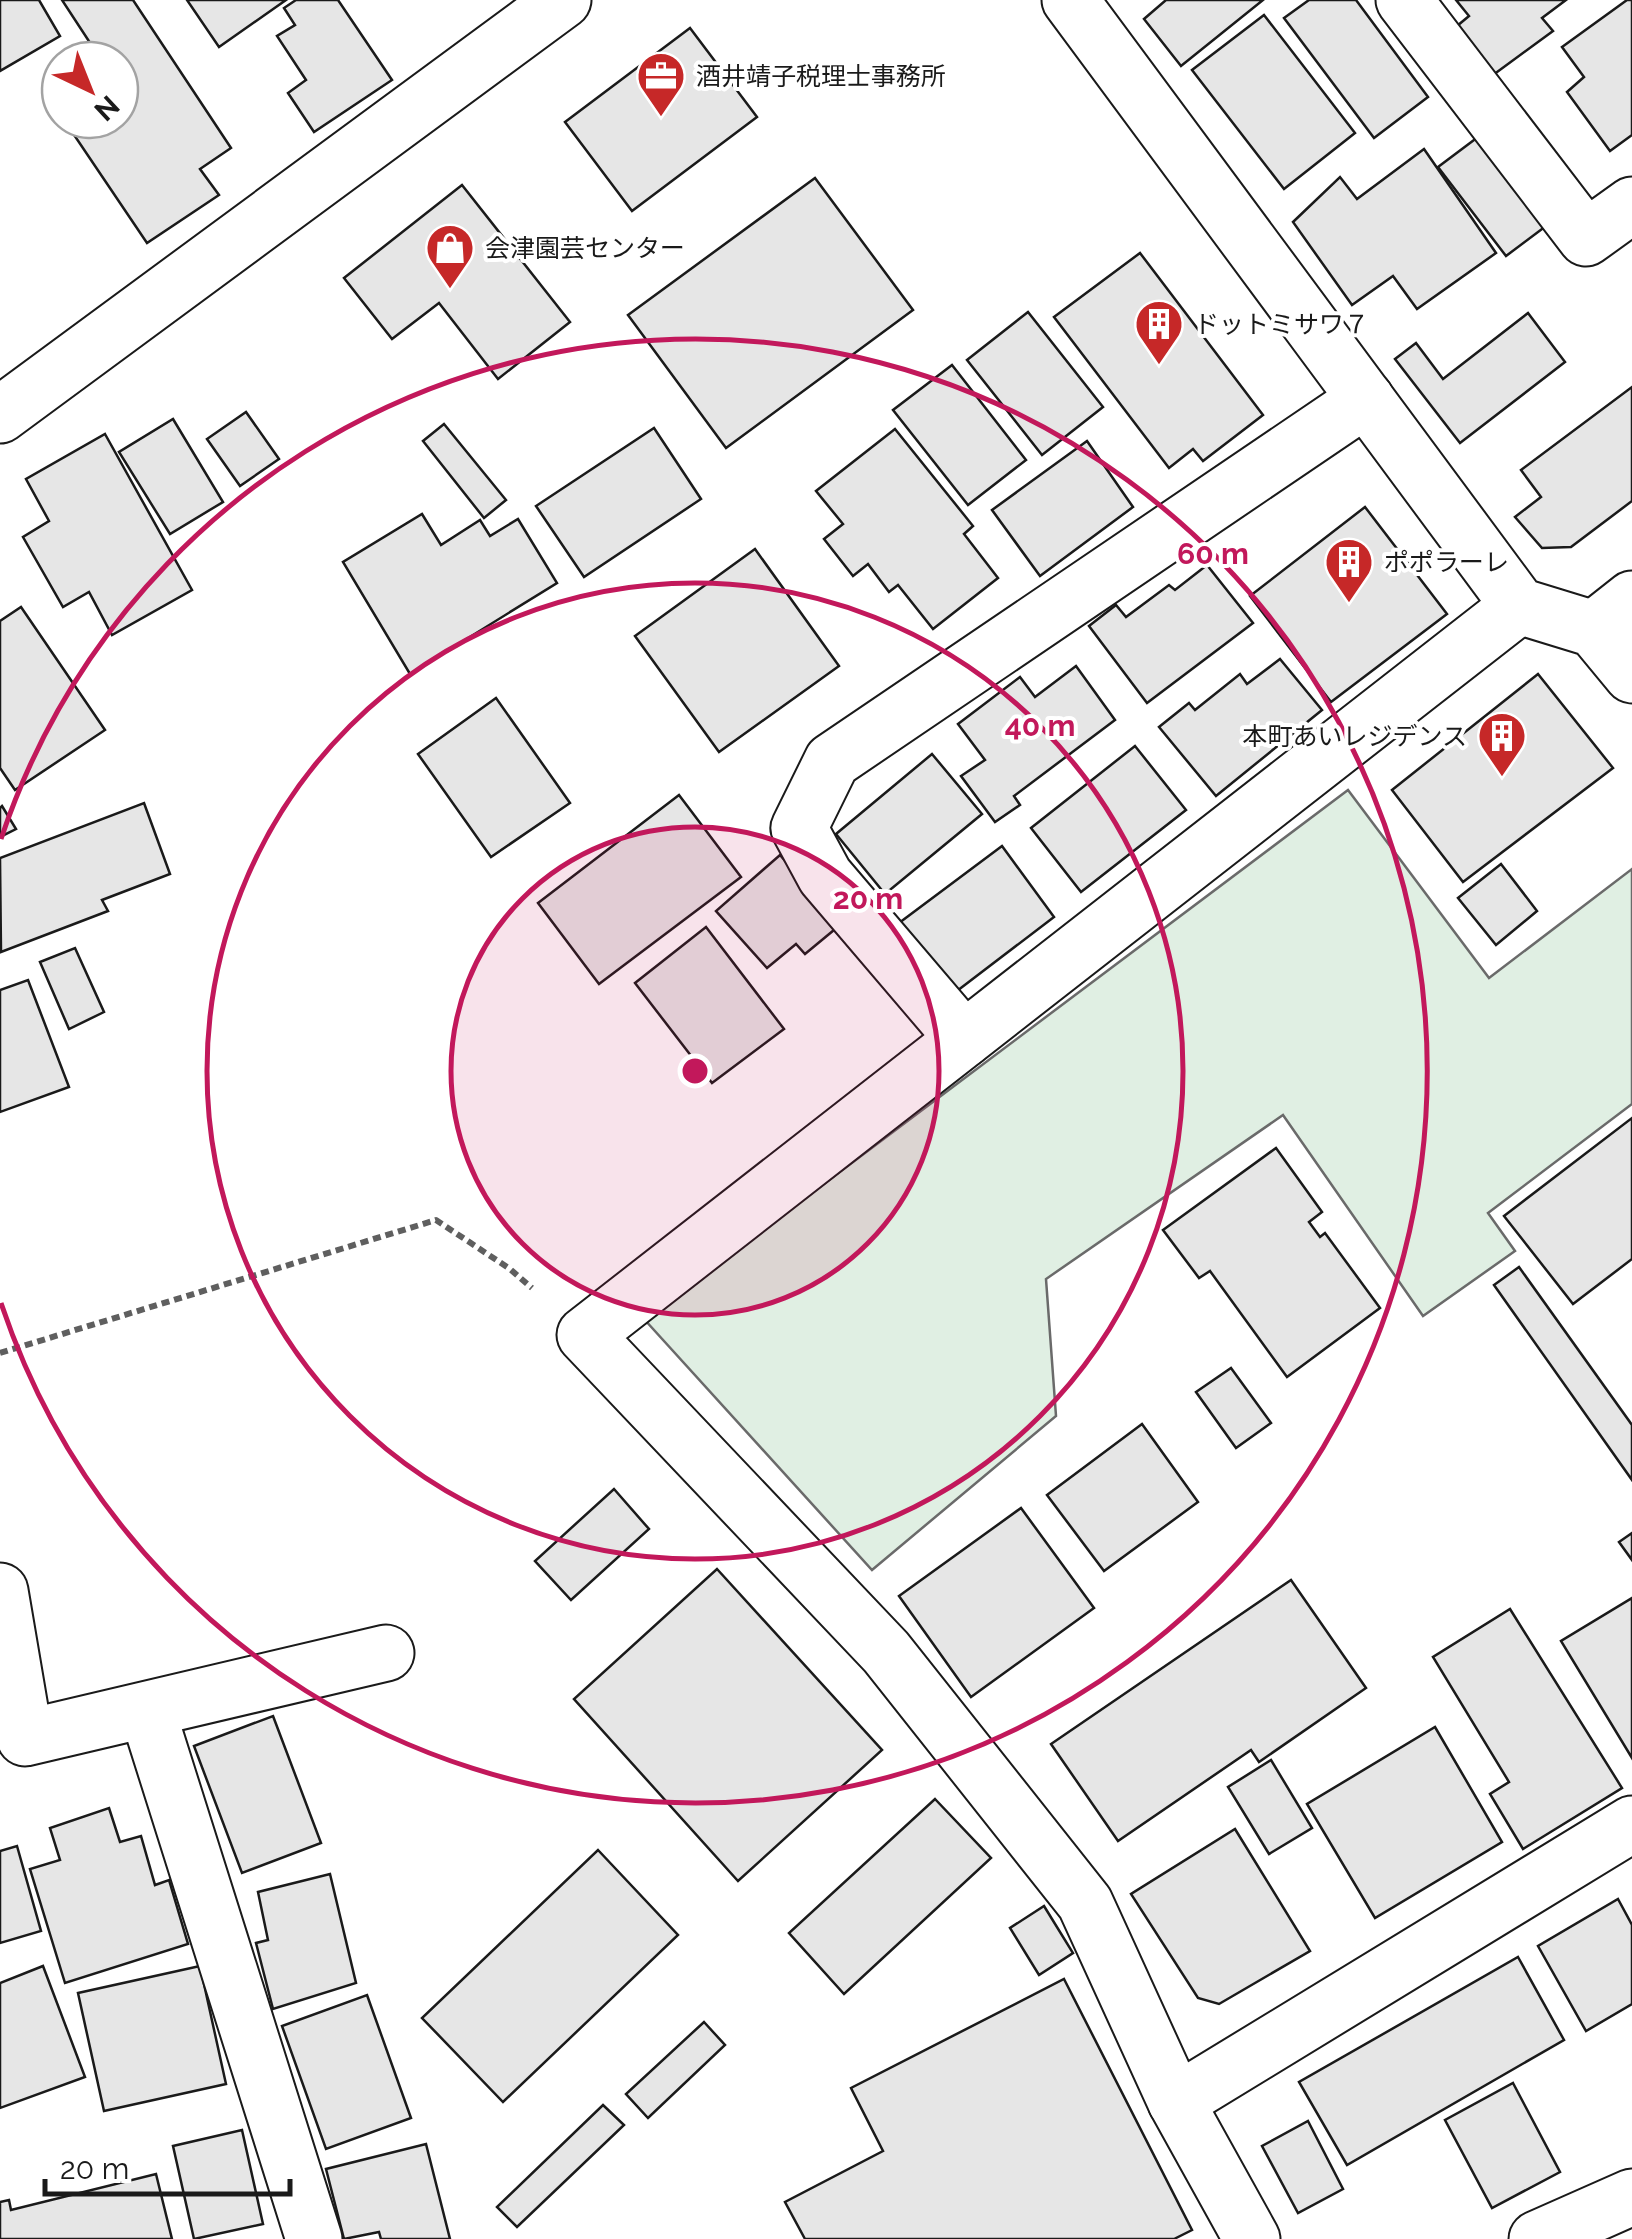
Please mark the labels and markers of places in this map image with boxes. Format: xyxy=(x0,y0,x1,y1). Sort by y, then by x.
office icon: 酒井靖子税理士事務所 xyxy=(635,50,687,118)
place label: 酒井靖子税理士事務所 xyxy=(696,61,946,91)
shop icon: 会津園芸センター xyxy=(424,222,476,290)
place label: 会津園芸センター xyxy=(485,233,685,263)
building icon: ドットミサワ７ xyxy=(1133,298,1185,366)
place label: ドットミサワ７ xyxy=(1194,309,1369,339)
building icon: ポポラーレ xyxy=(1323,536,1375,604)
place label: ポポラーレ xyxy=(1384,547,1509,577)
building icon: 本町あいレジデンス xyxy=(1476,710,1528,778)
place label: 本町あいレジデンス xyxy=(1242,721,1467,751)
centre of rings xyxy=(677,1053,713,1089)

